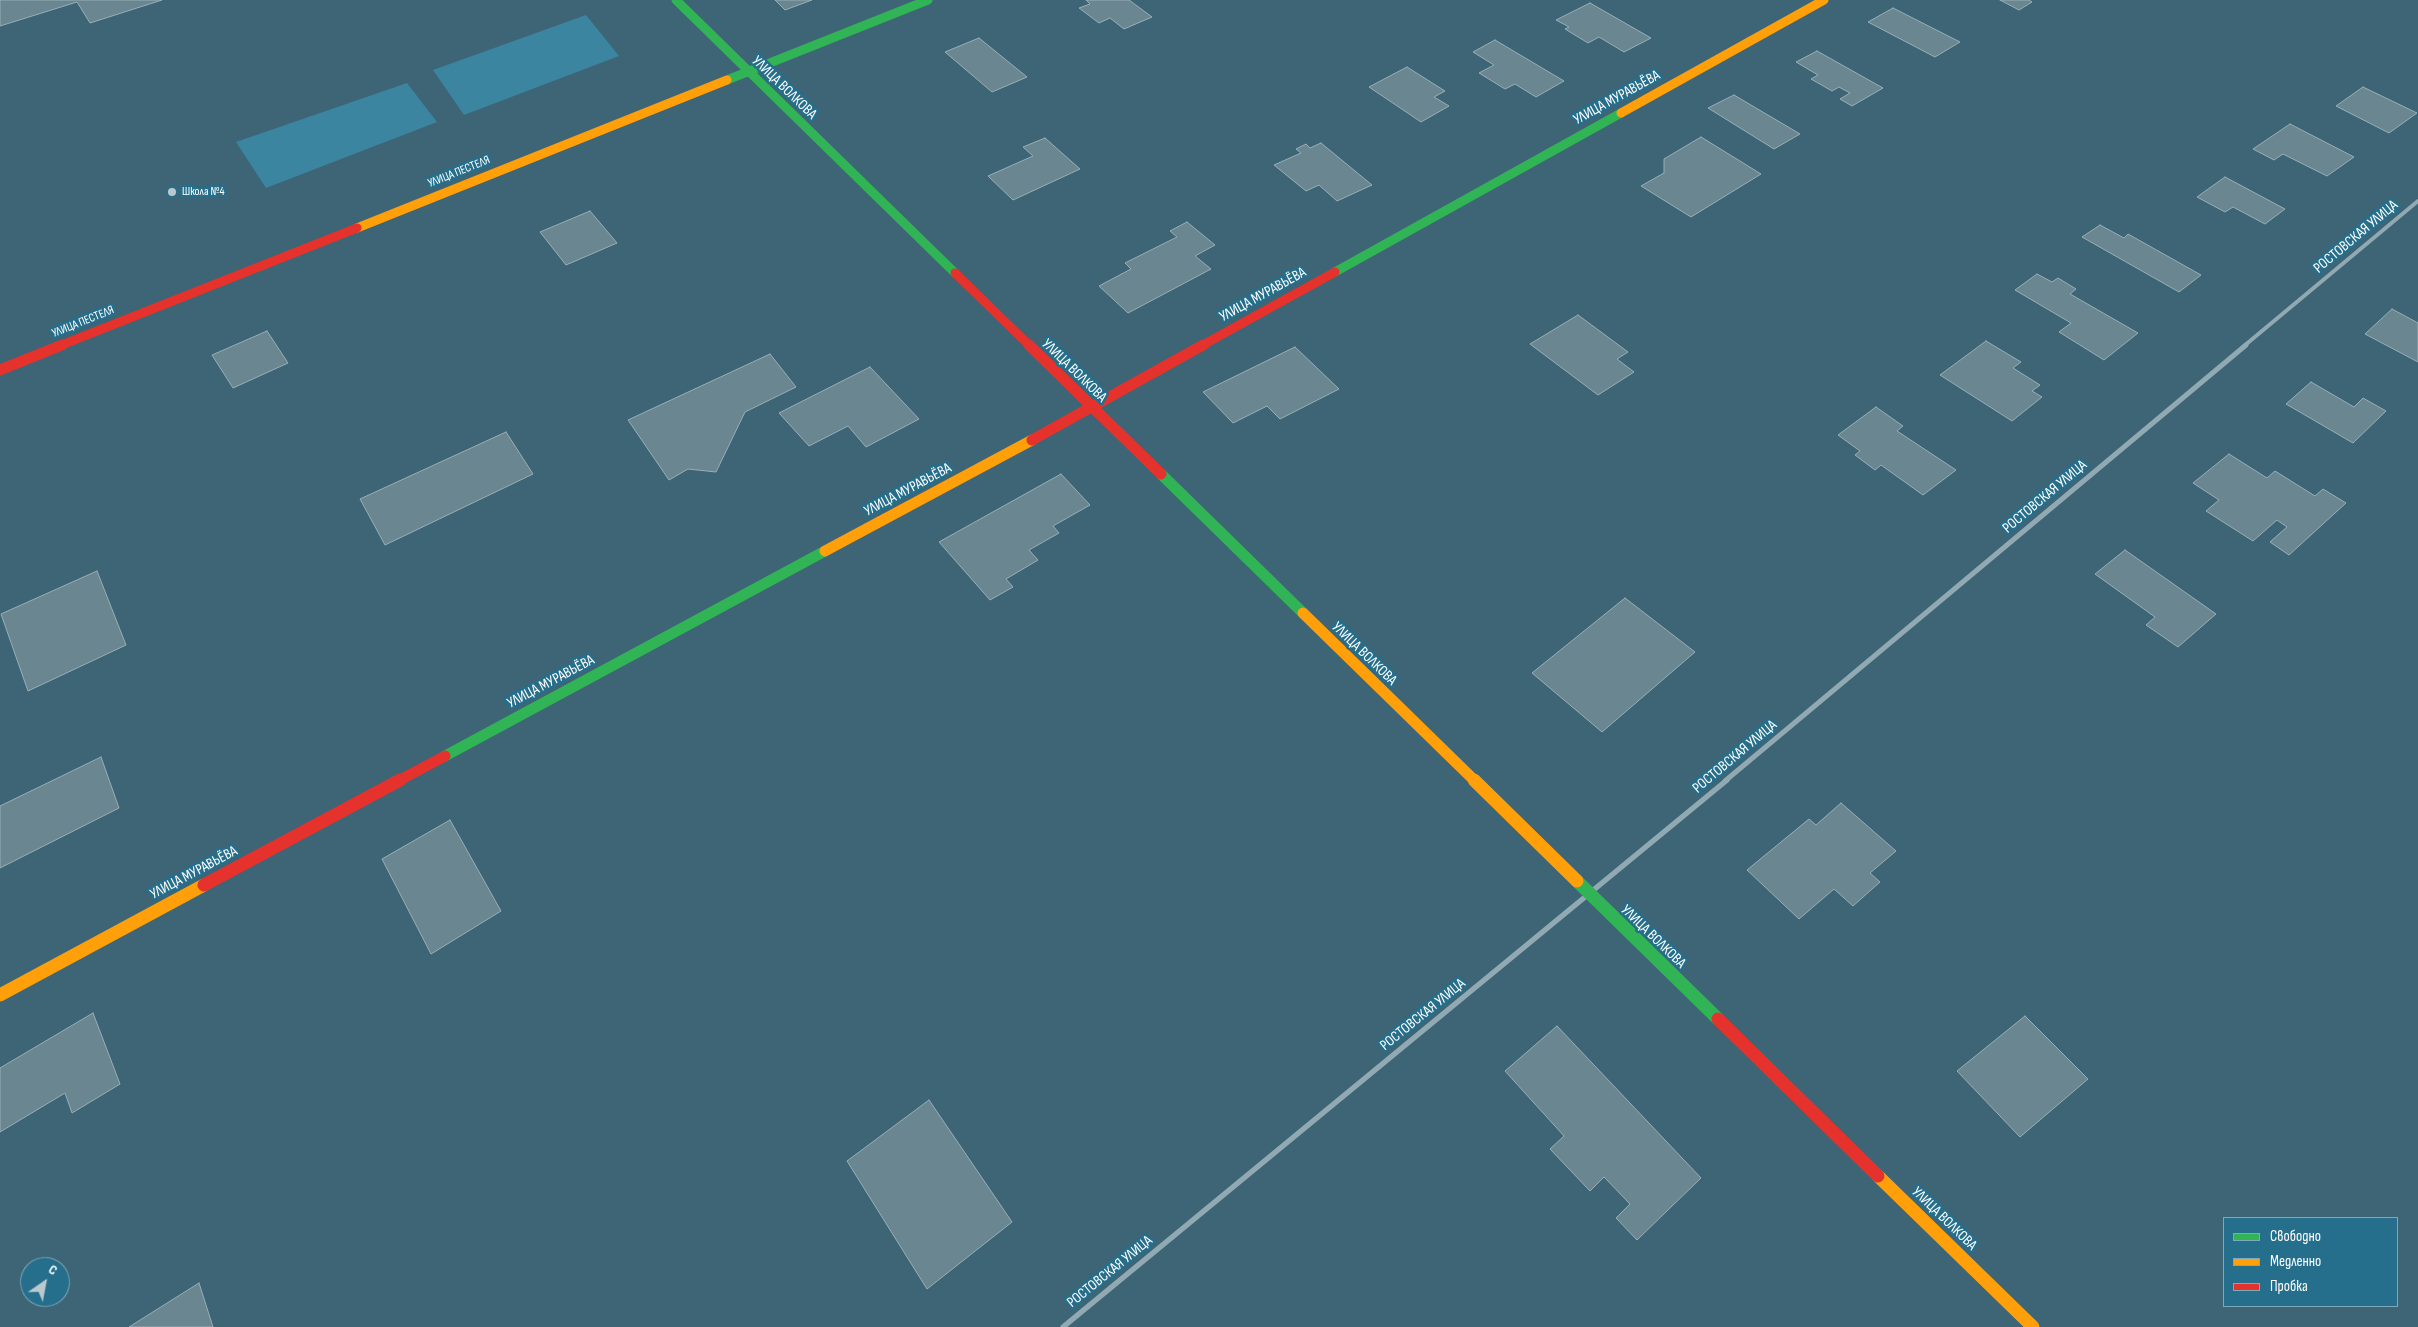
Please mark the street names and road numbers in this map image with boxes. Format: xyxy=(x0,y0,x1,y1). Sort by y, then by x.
street label: УЛИЦА ВОЛКОВА xyxy=(748,53,820,123)
street label: УЛИЦА МУРАВЬЁВА xyxy=(1571,67,1663,129)
street label: УЛИЦА ПЕСТЕЛЯ xyxy=(426,153,492,191)
street label: РОСТОВСКАЯ УЛИЦА xyxy=(2310,197,2402,277)
street label: УЛИЦА МУРАВЬЁВА xyxy=(1217,264,1309,326)
street label: УЛИЦА ПЕСТЕЛЯ xyxy=(50,303,116,341)
street label: УЛИЦА ВОЛКОВА xyxy=(1038,336,1110,406)
street label: РОСТОВСКАЯ УЛИЦА xyxy=(1999,457,2091,537)
street label: УЛИЦА МУРАВЬЁВА xyxy=(861,459,955,521)
street label: УЛИЦА ВОЛКОВА xyxy=(1328,619,1400,689)
street label: УЛИЦА МУРАВЬЁВА xyxy=(504,651,598,713)
street label: РОСТОВСКАЯ УЛИЦА xyxy=(1689,717,1781,797)
street label: УЛИЦА МУРАВЬЁВА xyxy=(147,842,241,904)
street label: УЛИЦА ВОЛКОВА xyxy=(1617,902,1689,972)
street label: РОСТОВСКАЯ УЛИЦА xyxy=(1377,975,1469,1055)
street label: УЛИЦА ВОЛКОВА xyxy=(1908,1184,1980,1254)
street label: РОСТОВСКАЯ УЛИЦА xyxy=(1064,1232,1156,1312)

